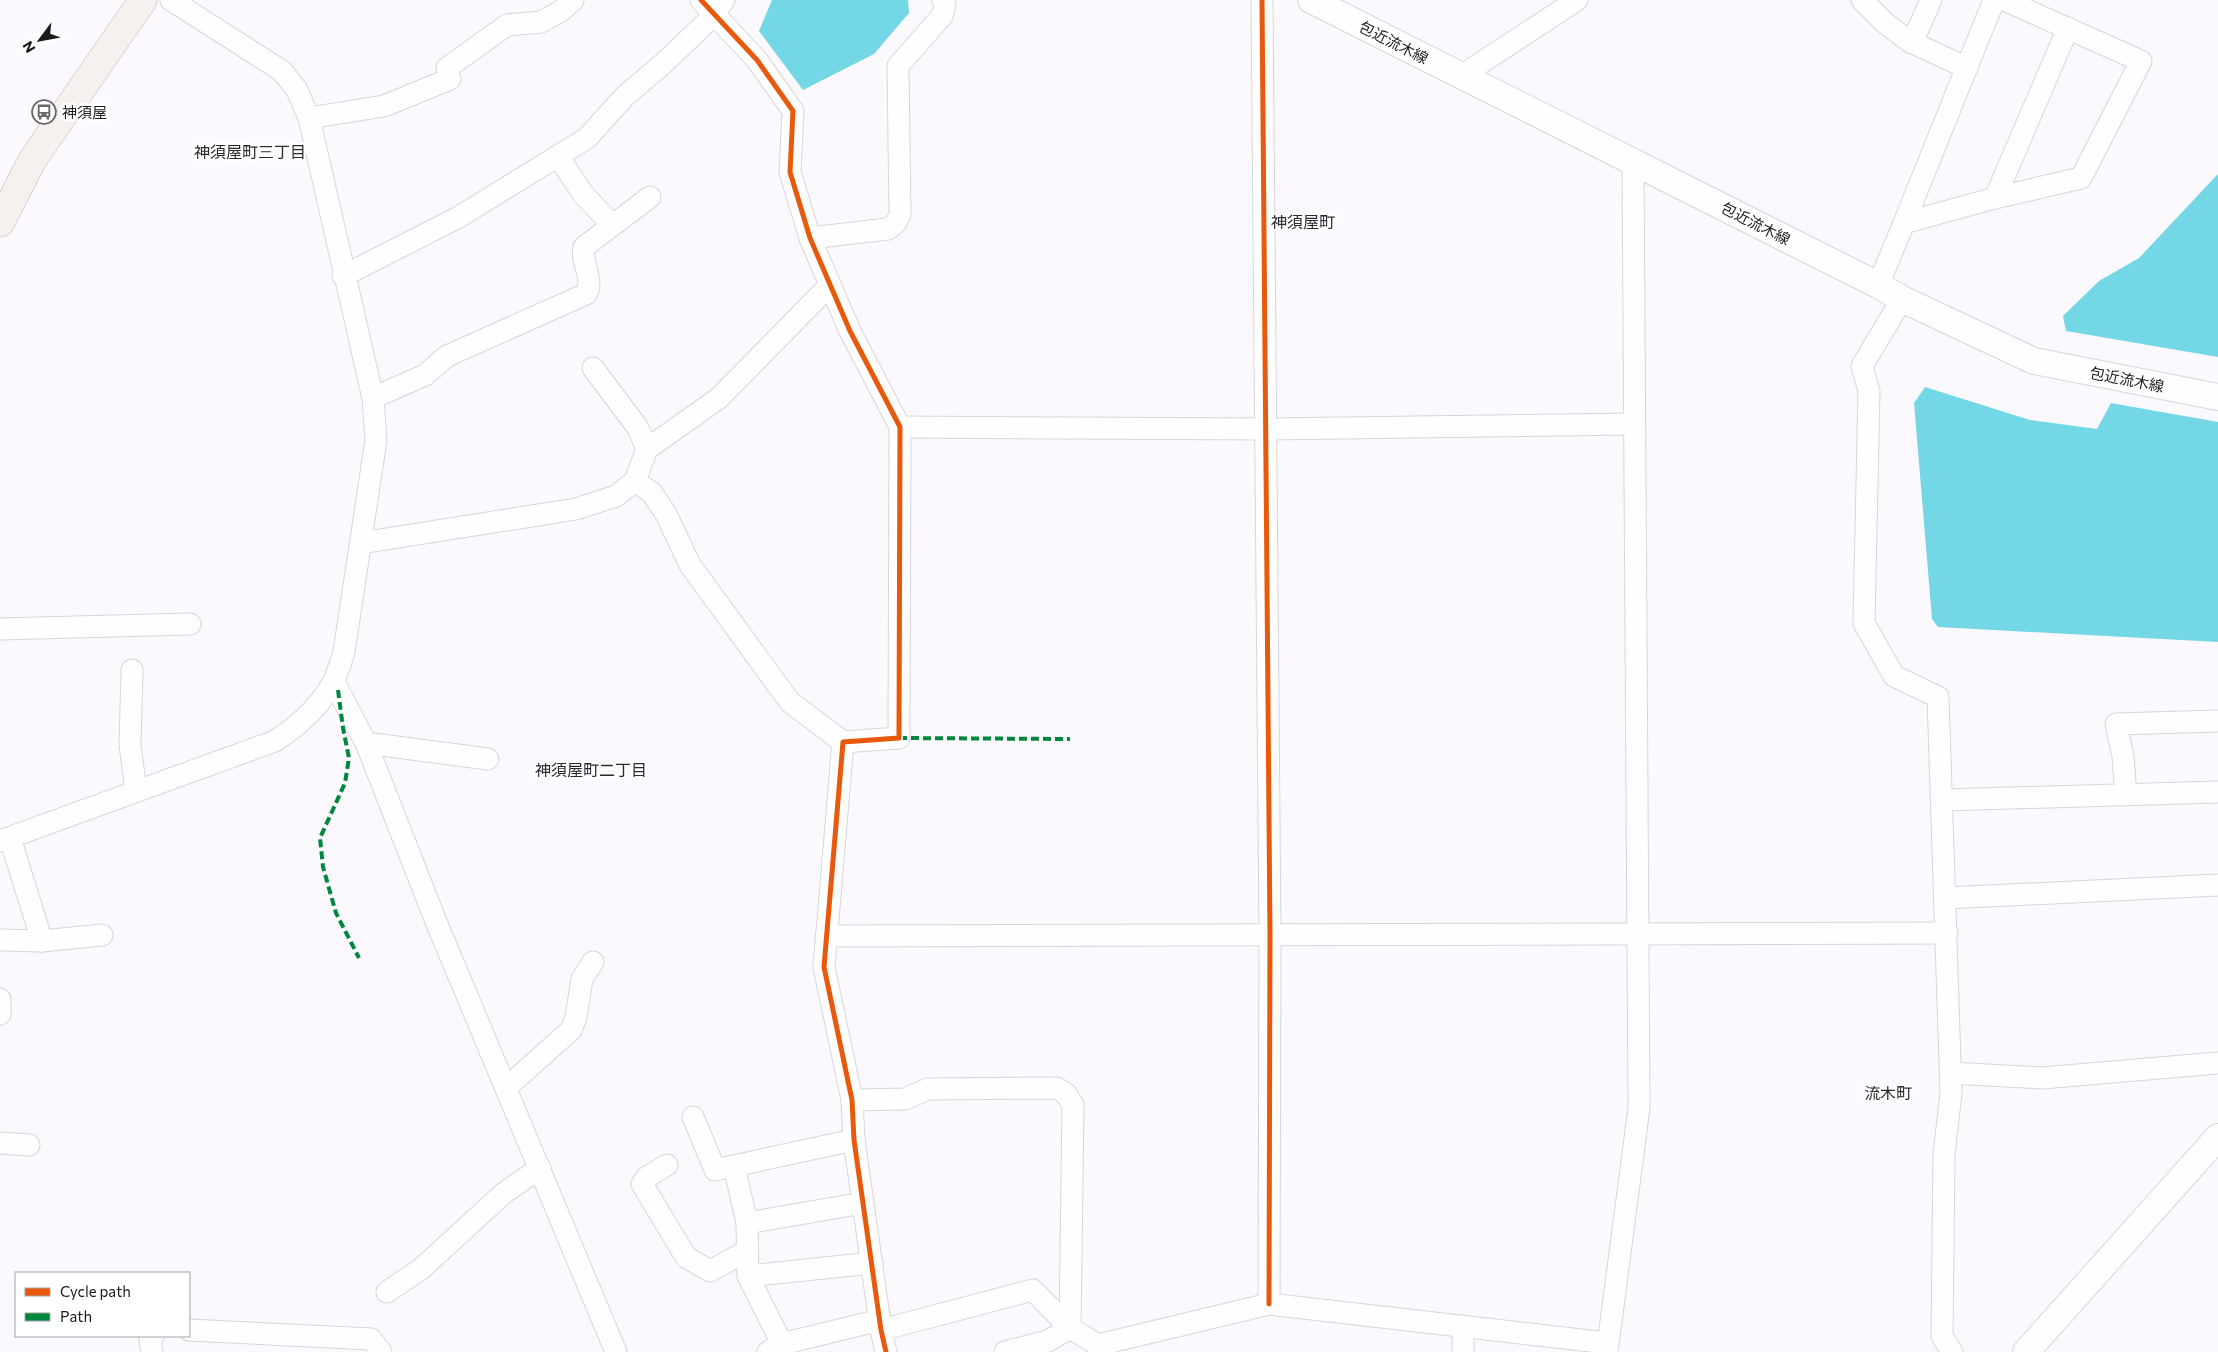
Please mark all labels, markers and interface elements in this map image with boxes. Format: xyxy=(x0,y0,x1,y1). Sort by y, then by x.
north arrow xyxy=(15,15,65,65)
street label: 包近流木線 xyxy=(1356,17,1432,67)
text: N xyxy=(19,38,39,56)
bus stop icon: 神須屋 xyxy=(31,99,57,125)
place label: 神須屋 xyxy=(62,103,107,121)
district label: 神須屋町三丁目 xyxy=(194,142,306,161)
street label: 包近流木線 xyxy=(1718,198,1794,248)
district label: 神須屋町 xyxy=(1271,212,1335,231)
street label: 包近流木線 xyxy=(2088,363,2166,395)
district label: 神須屋町二丁目 xyxy=(535,760,647,779)
district label: 流木町 xyxy=(1864,1083,1912,1102)
legend xyxy=(15,1272,190,1337)
text: Cycle path xyxy=(60,1282,131,1300)
text: Path xyxy=(60,1307,92,1325)

